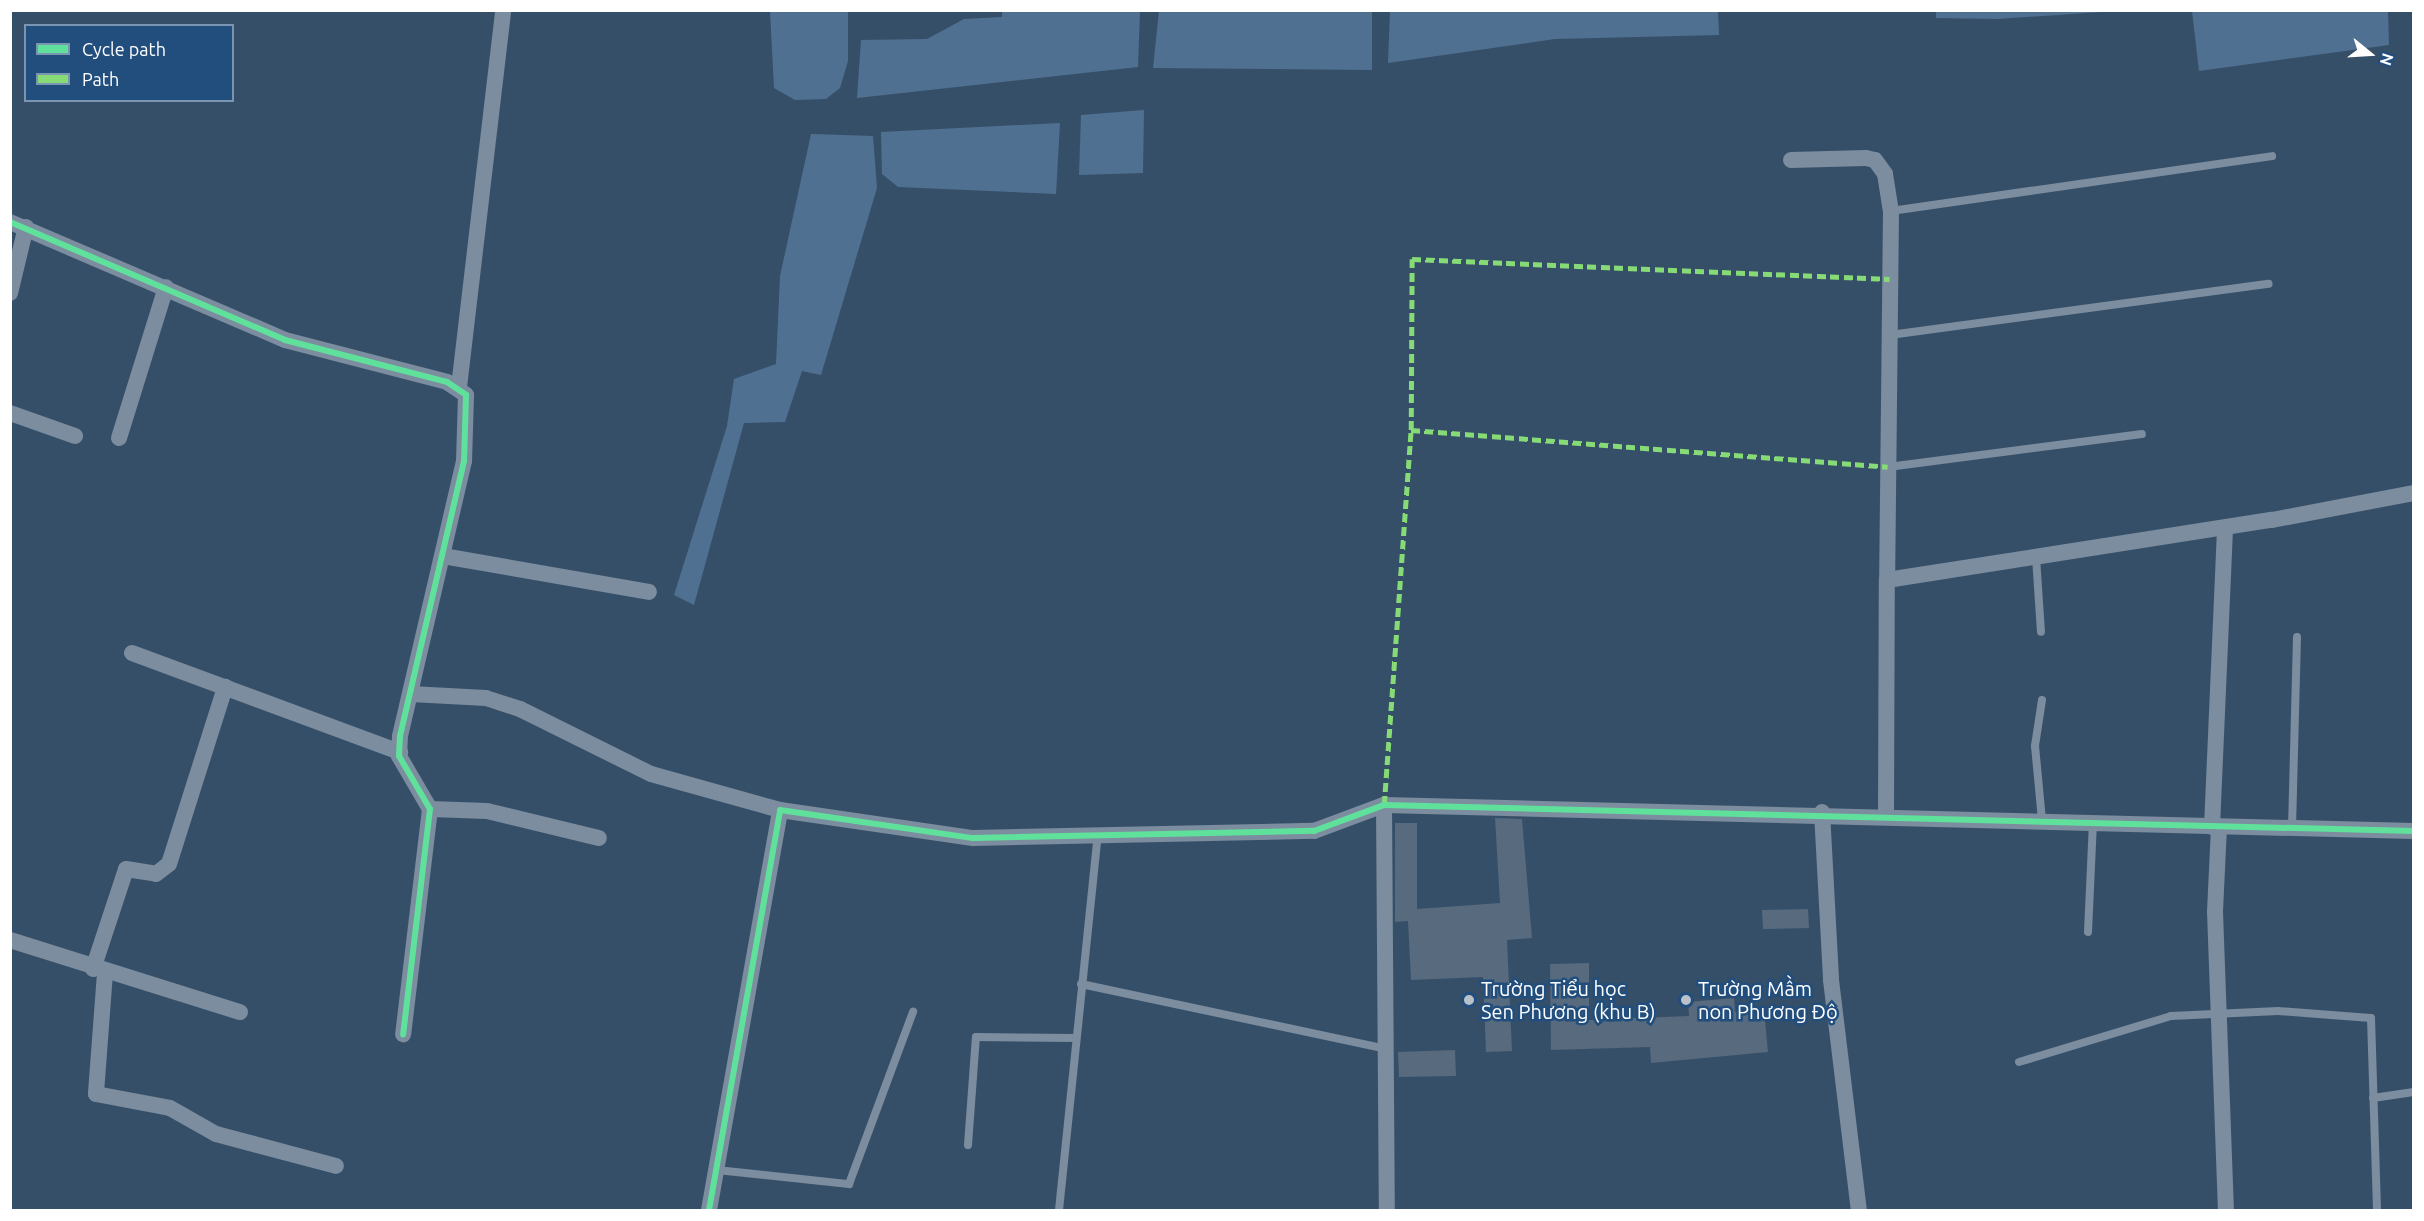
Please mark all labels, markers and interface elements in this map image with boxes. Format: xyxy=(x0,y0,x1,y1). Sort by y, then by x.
legend xyxy=(24,24,234,102)
north arrow xyxy=(2340,24,2400,84)
text: Cycle path xyxy=(82,39,166,59)
text: N xyxy=(2377,51,2398,68)
text: Path xyxy=(82,69,119,89)
place label: Trường Tiểu học Sen Phương (khu B) xyxy=(1481,976,1655,1023)
place label: Trường Mầm non Phương Độ xyxy=(1698,976,1838,1023)
marker: Trường Tiểu học Sen Phương (khu B) xyxy=(1462,993,1476,1007)
marker: Trường Mầm non Phương Độ xyxy=(1679,993,1693,1007)

